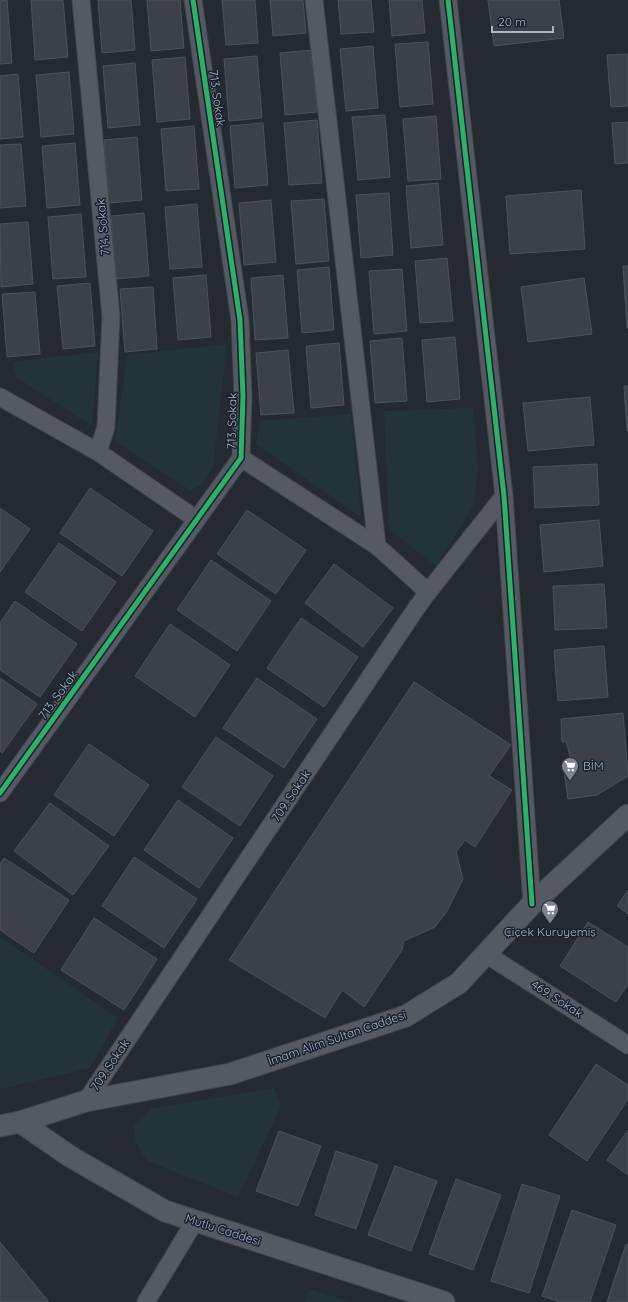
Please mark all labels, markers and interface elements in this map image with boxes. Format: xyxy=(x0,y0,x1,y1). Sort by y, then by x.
scale bar xyxy=(492,8,553,34)
text: 20 m xyxy=(498,14,526,29)
street label: 713. Sokak xyxy=(206,69,229,127)
street label: 714. Sokak xyxy=(93,198,112,256)
street label: 713. Sokak xyxy=(224,392,239,450)
street label: 713. Sokak xyxy=(35,667,80,722)
supermarket icon: BİM xyxy=(560,756,580,781)
place label: BİM xyxy=(583,758,604,773)
street label: 709. Sokak xyxy=(268,767,313,824)
supermarket icon: Çiçek Kuruyemiş xyxy=(540,899,560,924)
place label: Çiçek Kuruyemiş xyxy=(504,924,596,939)
street label: 469. Sokak xyxy=(529,976,586,1021)
street label: İmam Alim Sultan Caddesi xyxy=(266,1007,408,1068)
street label: 709. Sokak xyxy=(87,1036,132,1093)
street label: Mutlu Caddesi xyxy=(184,1210,263,1249)

